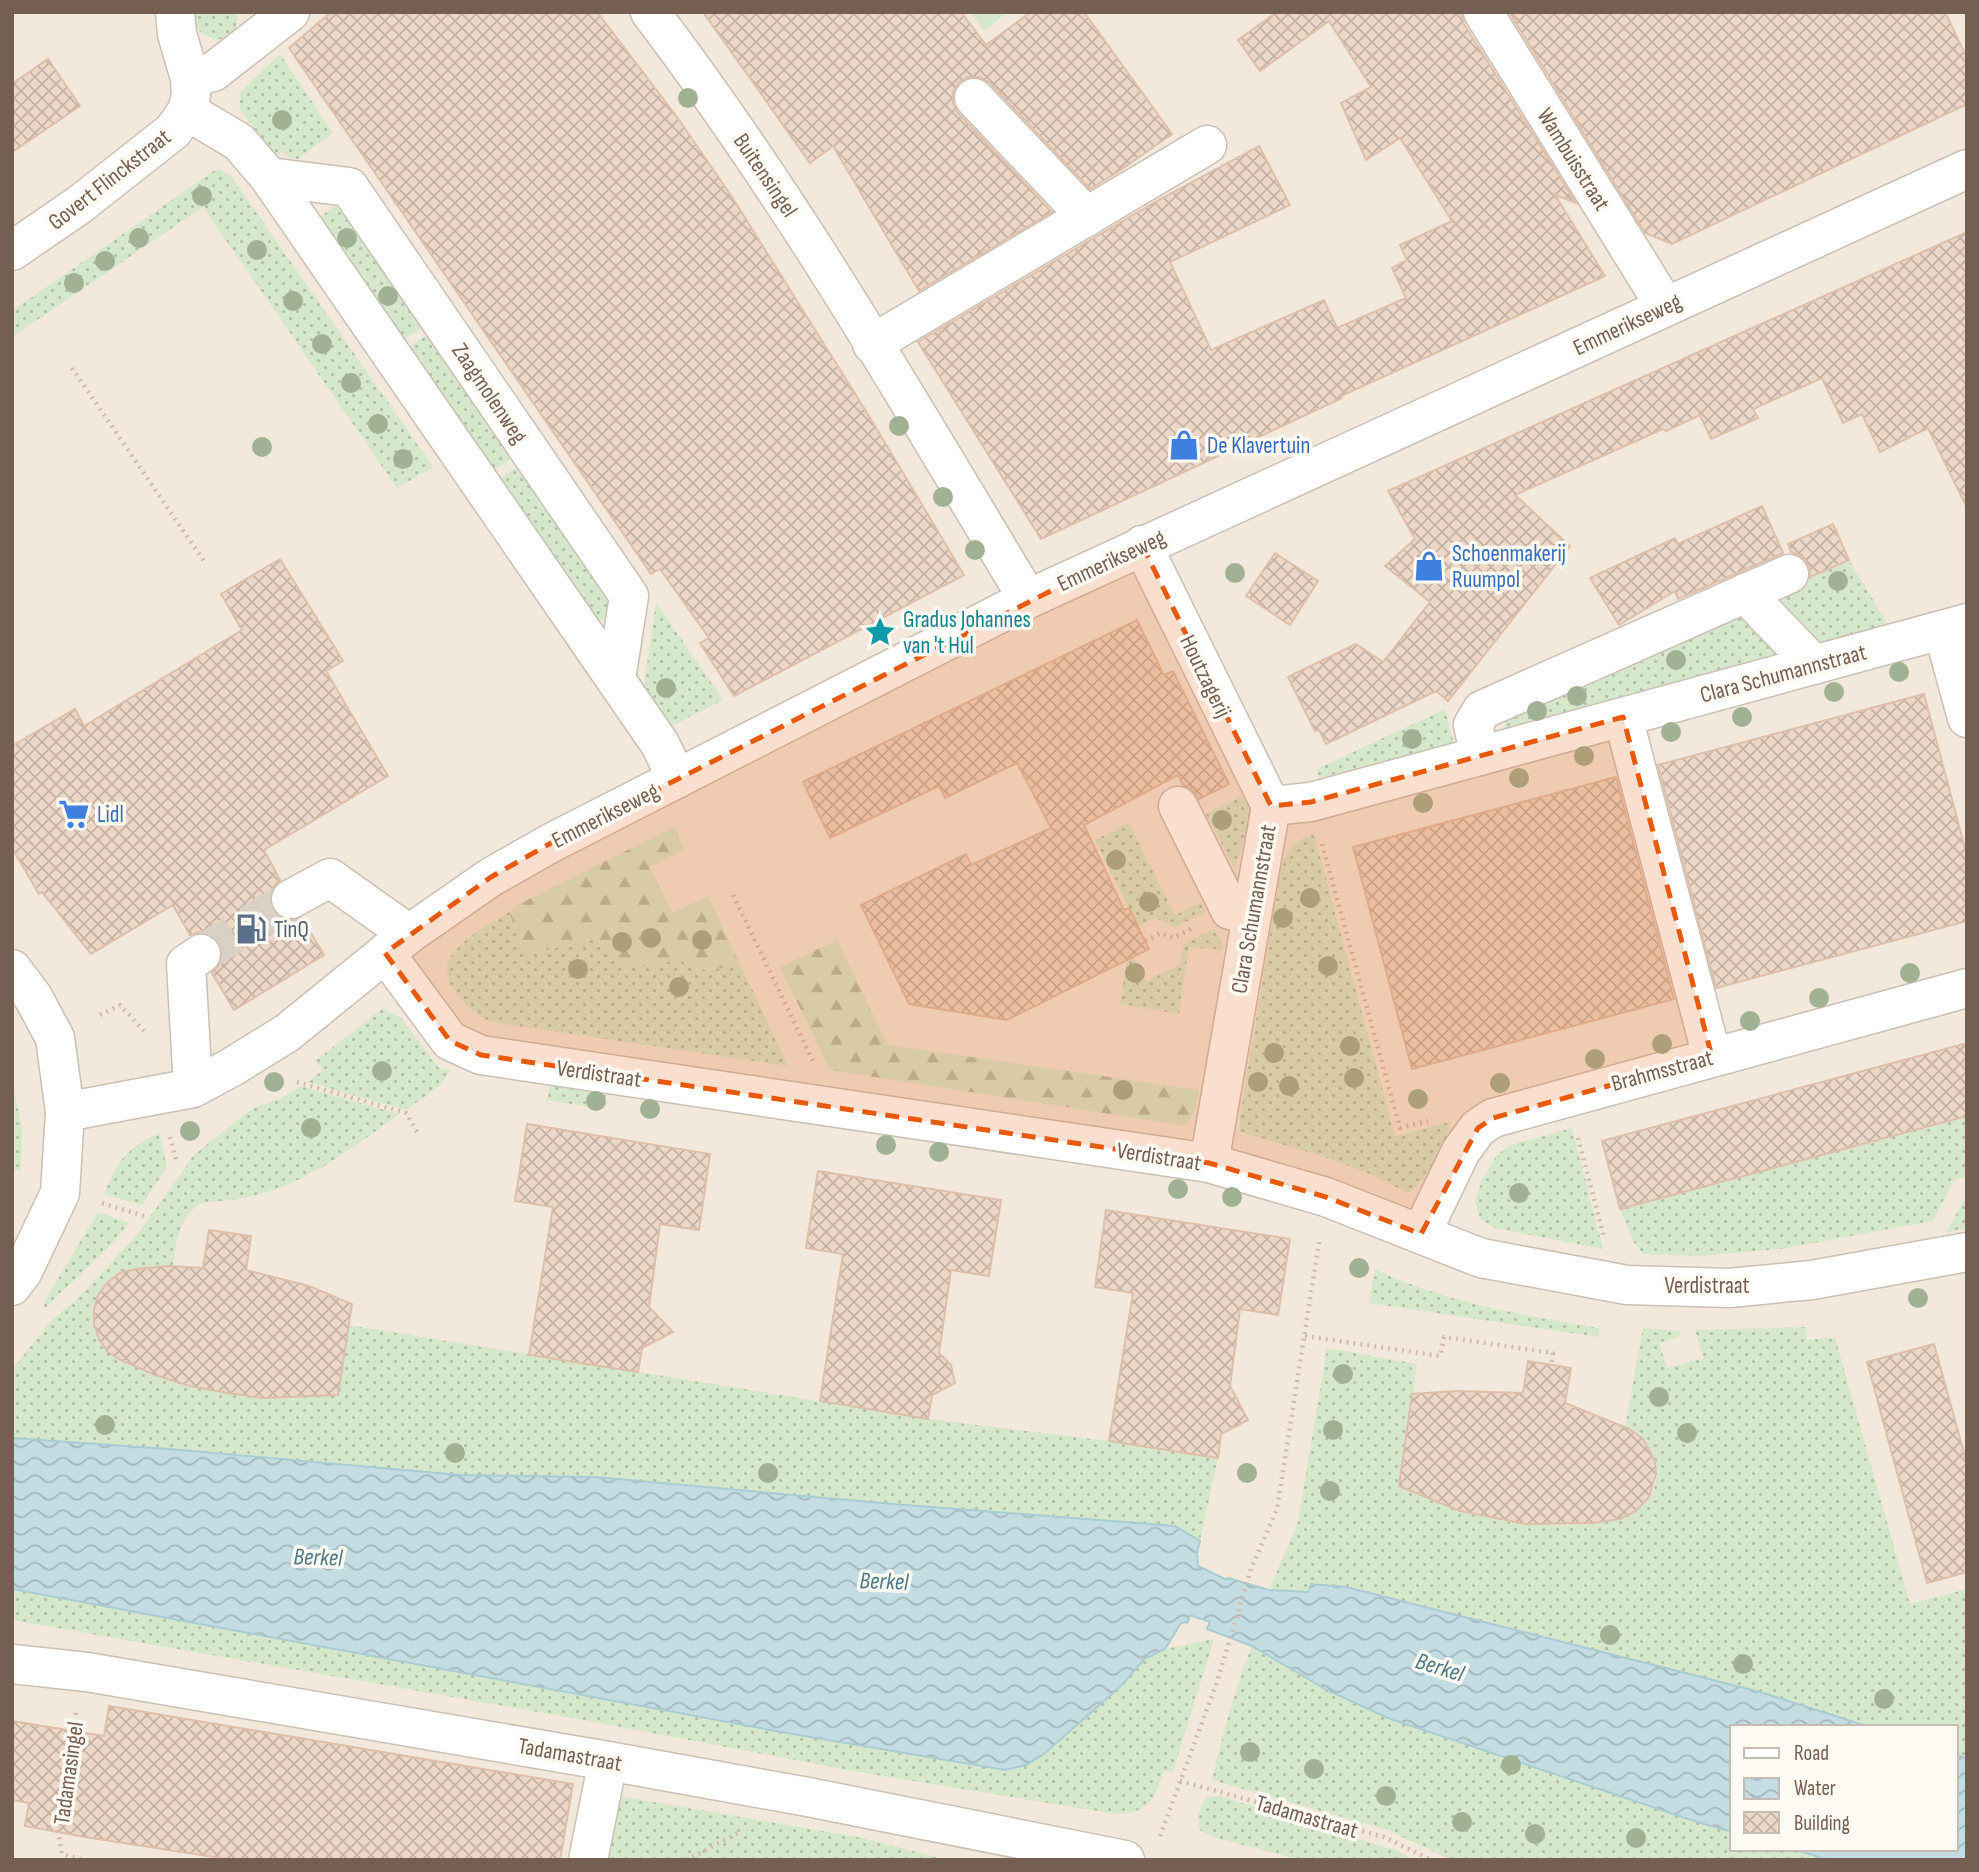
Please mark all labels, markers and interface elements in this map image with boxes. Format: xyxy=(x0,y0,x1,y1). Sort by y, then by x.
street label: Wambuisstraat xyxy=(1531,103,1616,216)
street label: Govert Flinckstraat xyxy=(43,123,177,236)
street label: Buitensingel xyxy=(727,128,803,223)
street label: Emmerikseweg xyxy=(1569,288,1686,362)
street label: Zaagmolenweg xyxy=(445,338,533,449)
shop icon: De Klavertuin xyxy=(1167,428,1201,462)
place label: De Klavertuin xyxy=(1207,432,1310,460)
street label: Emmerikseweg xyxy=(1053,524,1170,598)
place label: Schoenmakerij Ruumpol xyxy=(1452,540,1566,594)
shop icon: Schoenmakerij Ruumpol xyxy=(1412,549,1446,583)
place label: Gradus Johannes van 't Hul xyxy=(903,606,1031,660)
place icon: Gradus Johannes van 't Hul xyxy=(863,615,897,649)
street label: Houtzagerij xyxy=(1173,631,1237,722)
street label: Clara Schumannstraat xyxy=(1697,638,1870,710)
street label: Emmerikseweg xyxy=(547,777,664,855)
supermarket icon: Lidl xyxy=(57,797,91,831)
place label: Lidl xyxy=(97,801,124,829)
street label: Clara Schumannstraat xyxy=(1225,823,1283,996)
fuel station icon: TinQ xyxy=(234,912,268,946)
place label: TinQ xyxy=(274,916,309,944)
street label: Brahmsstraat xyxy=(1608,1044,1716,1098)
street label: Verdistraat xyxy=(555,1054,643,1094)
street label: Verdistraat xyxy=(1115,1136,1203,1177)
street label: Verdistraat xyxy=(1664,1272,1750,1300)
water label: Berkel xyxy=(293,1542,344,1573)
water label: Berkel xyxy=(859,1566,910,1597)
water label: Berkel xyxy=(1412,1646,1468,1689)
street label: Tadamasingel xyxy=(48,1720,90,1826)
legend xyxy=(1730,1725,1958,1851)
street label: Tadamastraat xyxy=(516,1732,624,1778)
text: Road xyxy=(1794,1741,1829,1766)
text: Water xyxy=(1794,1776,1836,1801)
street label: Tadamastraat xyxy=(1252,1789,1361,1845)
text: Building xyxy=(1794,1811,1850,1836)

